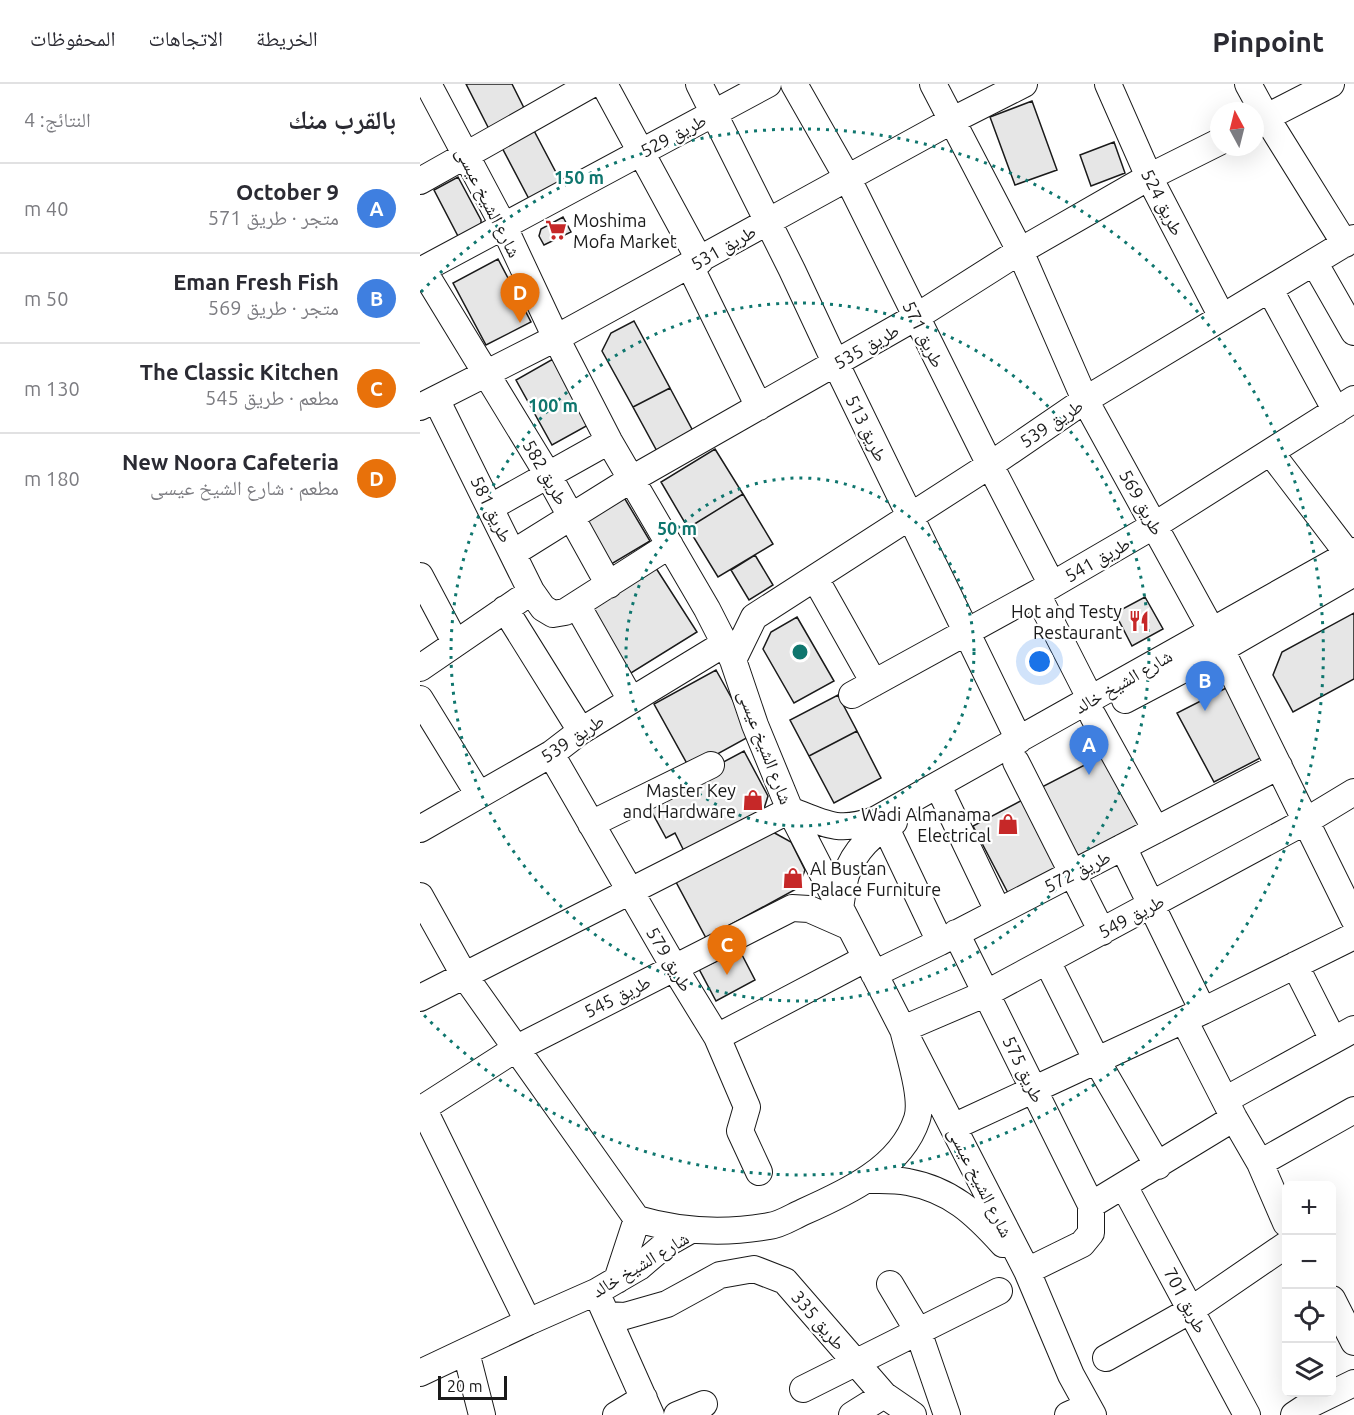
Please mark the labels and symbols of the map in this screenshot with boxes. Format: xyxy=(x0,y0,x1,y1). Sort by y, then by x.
north arrow xyxy=(1210,102,1264,156)
street label: طريق 529 xyxy=(637,109,710,162)
street label: شارع الشيخ عيسى xyxy=(450,144,525,262)
street label: طريق 524 xyxy=(1136,166,1188,239)
text: 150 m xyxy=(554,167,604,187)
place label: Moshima Mofa Market xyxy=(573,210,677,251)
supermarket icon: Moshima Mofa Market xyxy=(544,218,568,242)
street label: طريق 531 xyxy=(687,220,760,275)
pin: D xyxy=(500,274,540,323)
street label: طريق 571 xyxy=(898,297,949,371)
street label: طريق 535 xyxy=(830,319,903,374)
street label: طريق 513 xyxy=(841,391,892,465)
text: 100 m xyxy=(528,395,578,415)
street label: طريق 539 xyxy=(1016,395,1087,453)
street label: طريق 582 xyxy=(518,436,573,509)
street label: طريق 569 xyxy=(1114,466,1168,539)
street label: طريق 581 xyxy=(466,472,517,546)
text: 50 m xyxy=(657,518,697,538)
street label: طريق 541 xyxy=(1061,532,1134,587)
place label: Hot and Testy Restaurant xyxy=(1011,601,1122,642)
restaurant icon: Hot and Testy Restaurant xyxy=(1127,609,1151,633)
centre of rings xyxy=(790,642,810,662)
street label: شارع الشيخ خالد xyxy=(1071,645,1177,720)
your location xyxy=(1025,647,1054,676)
pin: B xyxy=(1186,662,1224,711)
street label: شارع الشيخ عيسى xyxy=(732,687,797,808)
street label: طريق 539 xyxy=(537,710,608,768)
pin: A xyxy=(1070,726,1108,775)
place label: Master Key and Hardware xyxy=(623,780,736,821)
shop icon: Master Key and Hardware xyxy=(741,788,765,812)
place label: Wadi Almanama Electrical xyxy=(861,804,991,845)
shop icon: Wadi Almanama Electrical xyxy=(996,812,1020,836)
street label: طريق 572 xyxy=(1041,846,1114,898)
place label: Al Bustan Palace Furniture xyxy=(810,858,941,899)
shop icon: Al Bustan Palace Furniture xyxy=(781,866,805,890)
street label: طريق 549 xyxy=(1095,890,1168,943)
street label: طريق 579 xyxy=(641,923,697,996)
pin: C xyxy=(708,926,746,975)
street label: طريق 545 xyxy=(581,971,654,1023)
street label: طريق 575 xyxy=(998,1032,1049,1106)
street label: شارع الشيخ عيسى xyxy=(942,1124,1017,1242)
street label: شارع الشيخ خالد xyxy=(588,1227,694,1303)
street label: طريق 701 xyxy=(1159,1264,1212,1337)
street label: طريق 335 xyxy=(786,1286,850,1355)
scale bar xyxy=(438,1373,507,1400)

